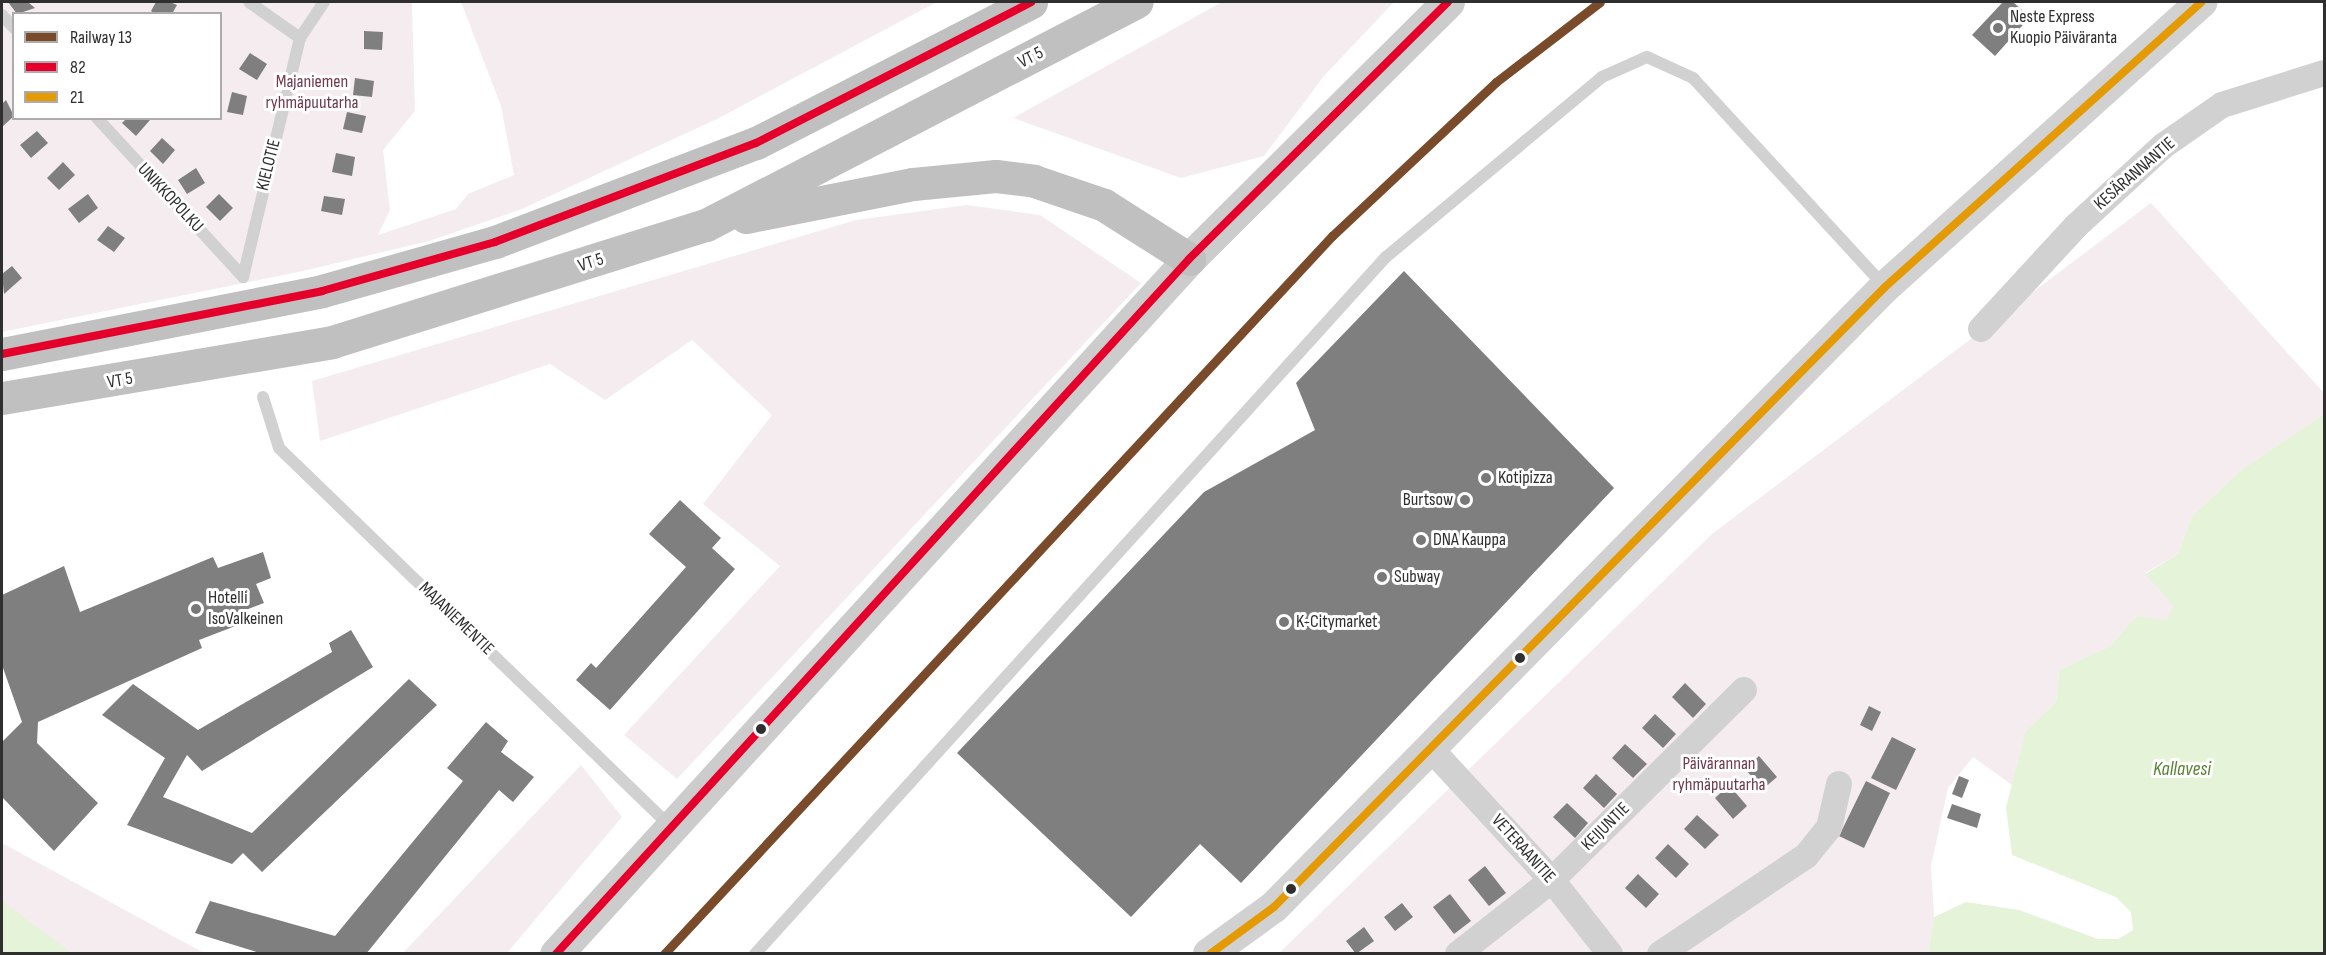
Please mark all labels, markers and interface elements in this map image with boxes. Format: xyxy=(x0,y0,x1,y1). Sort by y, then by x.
place label: Neste Express Kuopio Päiväranta xyxy=(2010,7,2117,50)
legend xyxy=(12,12,222,120)
marker: Neste Express Kuopio Päiväranta xyxy=(1991,21,2005,35)
text: Railway 13 xyxy=(70,27,132,48)
street label: VT 5 xyxy=(1015,43,1047,73)
text: 82 xyxy=(70,57,86,78)
park label: Majaniemen ryhmäpuutarha xyxy=(265,72,359,115)
text: 21 xyxy=(70,87,84,108)
street label: KESÄRANNANTIE xyxy=(2090,133,2180,215)
street label: KIELOTIE xyxy=(252,137,286,193)
street label: UNIKKOPOLKU xyxy=(133,159,207,237)
street label: VT 5 xyxy=(575,249,607,277)
street label: VT 5 xyxy=(106,368,134,394)
place label: Kotipizza xyxy=(1498,467,1553,489)
marker: Kotipizza xyxy=(1479,471,1493,485)
place label: Burtsow xyxy=(1403,489,1453,511)
marker: Burtsow xyxy=(1458,493,1472,507)
place label: DNA Kauppa xyxy=(1433,529,1506,551)
marker: DNA Kauppa xyxy=(1414,533,1428,547)
place label: Subway xyxy=(1394,566,1440,588)
marker: Subway xyxy=(1375,570,1389,584)
street label: MAJANIEMENTIE xyxy=(414,578,498,660)
place label: Hotelli IsoValkeinen xyxy=(208,588,283,630)
marker: Hotelli IsoValkeinen xyxy=(189,602,203,616)
place label: K-Citymarket xyxy=(1296,611,1378,633)
marker: K-Citymarket xyxy=(1277,615,1291,629)
unlabelled marker xyxy=(1514,652,1526,664)
unlabelled marker xyxy=(755,723,767,735)
park label: Päivärannan ryhmäpuutarha xyxy=(1672,754,1766,796)
water label: Kallavesi xyxy=(2153,757,2211,781)
street label: KEIJUNTIE xyxy=(1577,798,1635,856)
street label: VETERAANITIE xyxy=(1486,810,1560,888)
unlabelled marker xyxy=(1285,883,1297,895)

